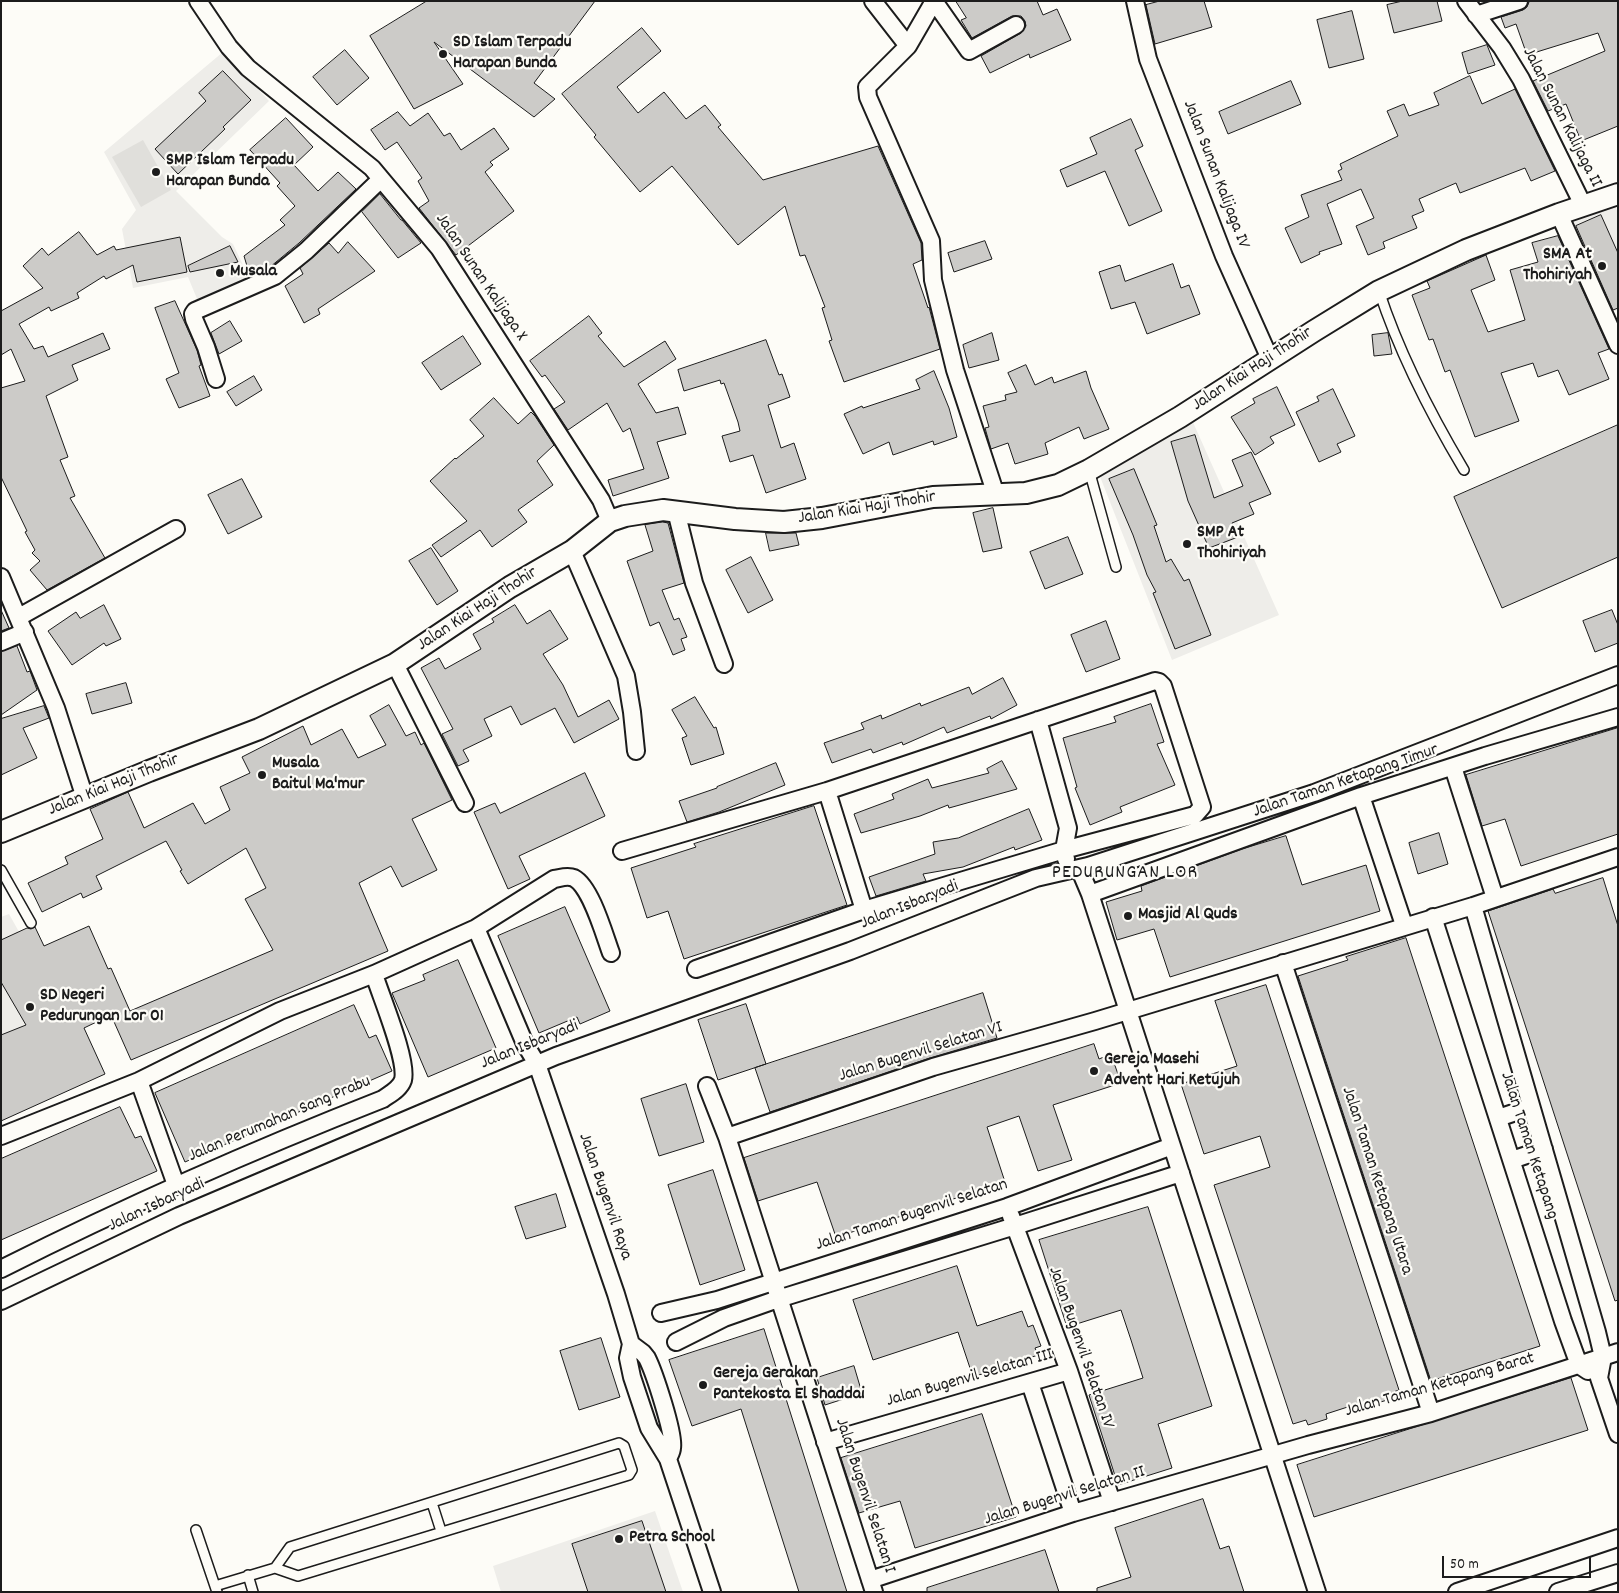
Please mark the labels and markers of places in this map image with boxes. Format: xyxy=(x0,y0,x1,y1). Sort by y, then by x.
place label: SD Islam Terpadu Harapan Bunda xyxy=(453,33,571,76)
marker: SD Islam Terpadu Harapan Bunda xyxy=(437,48,449,60)
place label: SMP Islam Terpadu Harapan Bunda xyxy=(166,151,294,193)
marker: SMP Islam Terpadu Harapan Bunda xyxy=(150,166,162,178)
place label: SMA At Thohiriyah xyxy=(1523,245,1592,288)
marker: SMA At Thohiriyah xyxy=(1596,260,1608,272)
place label: Musala xyxy=(230,262,277,284)
marker: Musala xyxy=(214,267,226,279)
place label: SMP At Thohiriyah xyxy=(1197,523,1266,566)
marker: SMP At Thohiriyah xyxy=(1181,538,1193,550)
place label: Musala Baitul Ma'mur xyxy=(272,754,364,796)
marker: Musala Baitul Ma'mur xyxy=(256,769,268,781)
place label: Masjid Al Quds xyxy=(1138,905,1238,927)
marker: Masjid Al Quds xyxy=(1122,910,1134,922)
place label: SD Negeri Pedurungan Lor 01 xyxy=(40,986,164,1028)
marker: SD Negeri Pedurungan Lor 01 xyxy=(24,1001,36,1013)
place label: Gereja Masehi Advent Hari Ketujuh xyxy=(1104,1050,1240,1092)
marker: Gereja Masehi Advent Hari Ketujuh xyxy=(1088,1065,1100,1077)
place label: Gereja Gerakan Pantekosta El Shaddai xyxy=(713,1364,864,1406)
marker: Gereja Gerakan Pantekosta El Shaddai xyxy=(697,1379,709,1391)
place label: Petra School xyxy=(629,1528,715,1550)
marker: Petra School xyxy=(613,1533,625,1545)

